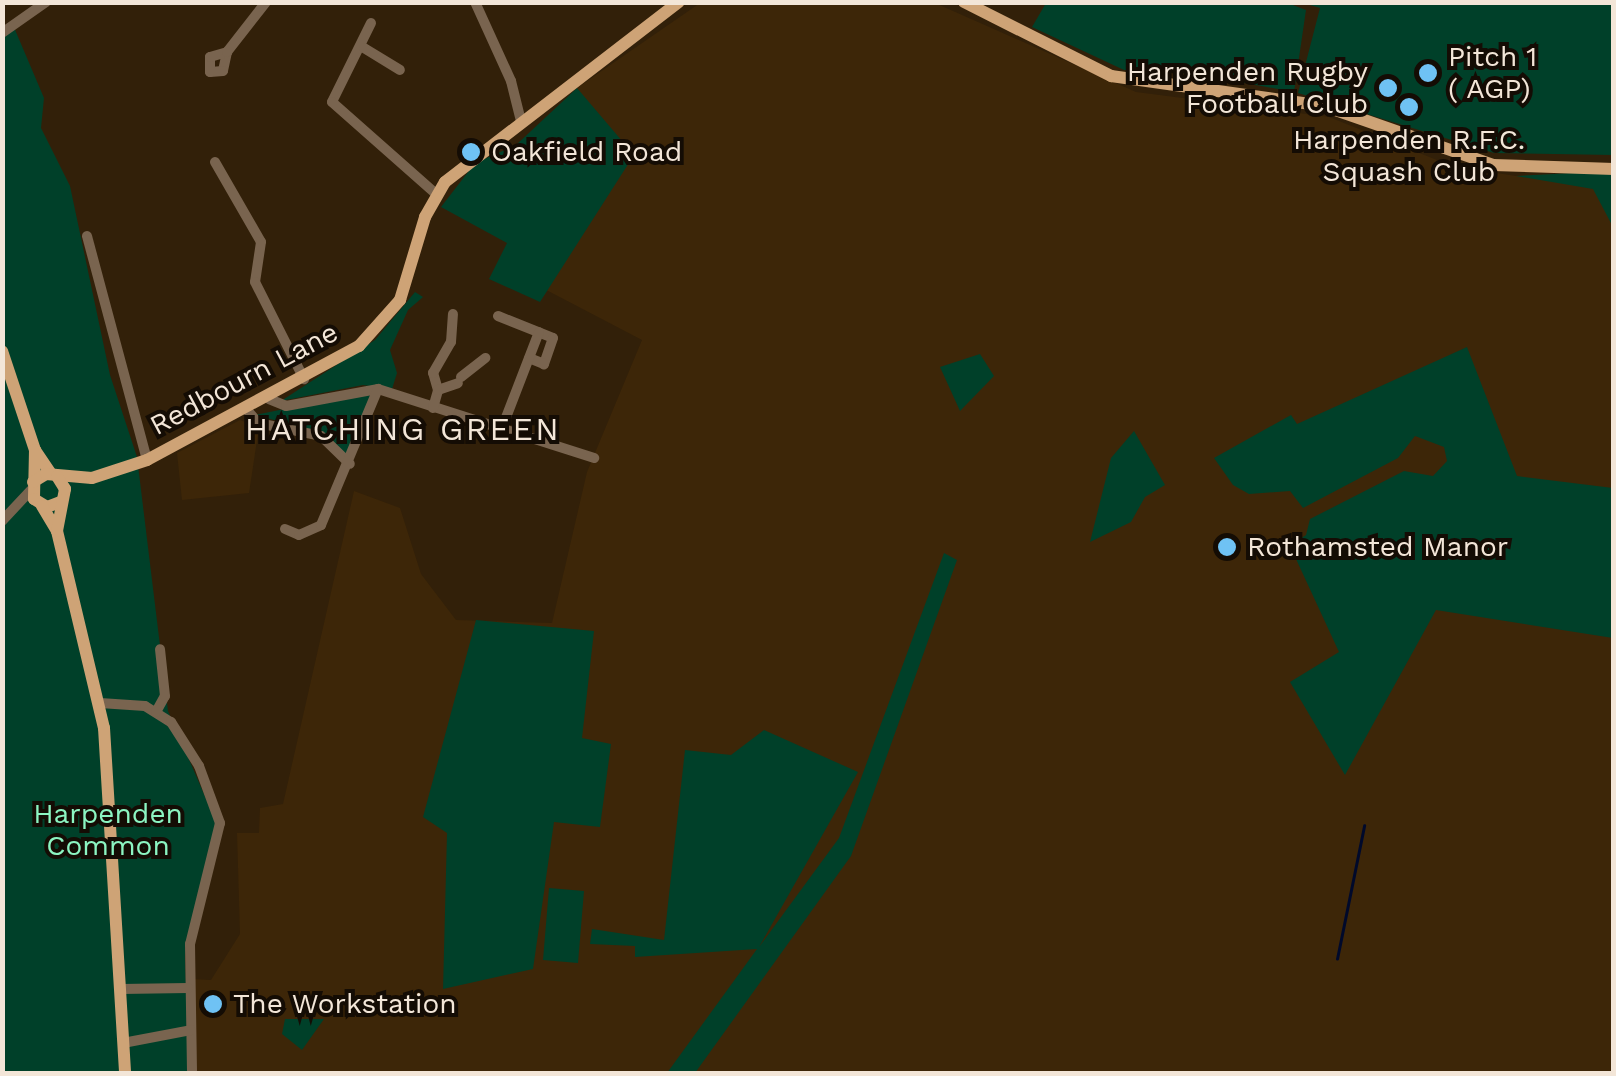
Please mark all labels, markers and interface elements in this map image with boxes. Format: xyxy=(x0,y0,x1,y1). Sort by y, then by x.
place label: Pitch 1 ( AGP) xyxy=(1448,40,1538,106)
place label: Harpenden Rugby Football Club xyxy=(1127,55,1368,121)
marker: Pitch 1 ( AGP) xyxy=(1417,62,1439,84)
marker: Harpenden Rugby Football Club xyxy=(1377,77,1399,99)
marker: Harpenden R.F.C. Squash Club xyxy=(1398,96,1420,118)
place label: Harpenden R.F.C. Squash Club xyxy=(1293,123,1525,189)
place label: Oakfield Road xyxy=(491,135,682,169)
marker: Oakfield Road xyxy=(460,141,482,163)
street label: Redbourn Lane xyxy=(144,315,344,443)
district label: HATCHING GREEN xyxy=(245,410,561,448)
place label: Rothamsted Manor xyxy=(1247,530,1508,564)
marker: Rothamsted Manor xyxy=(1216,536,1238,558)
park label: Harpenden Common xyxy=(33,797,183,863)
place label: The Workstation xyxy=(233,987,457,1021)
marker: The Workstation xyxy=(202,993,224,1015)

